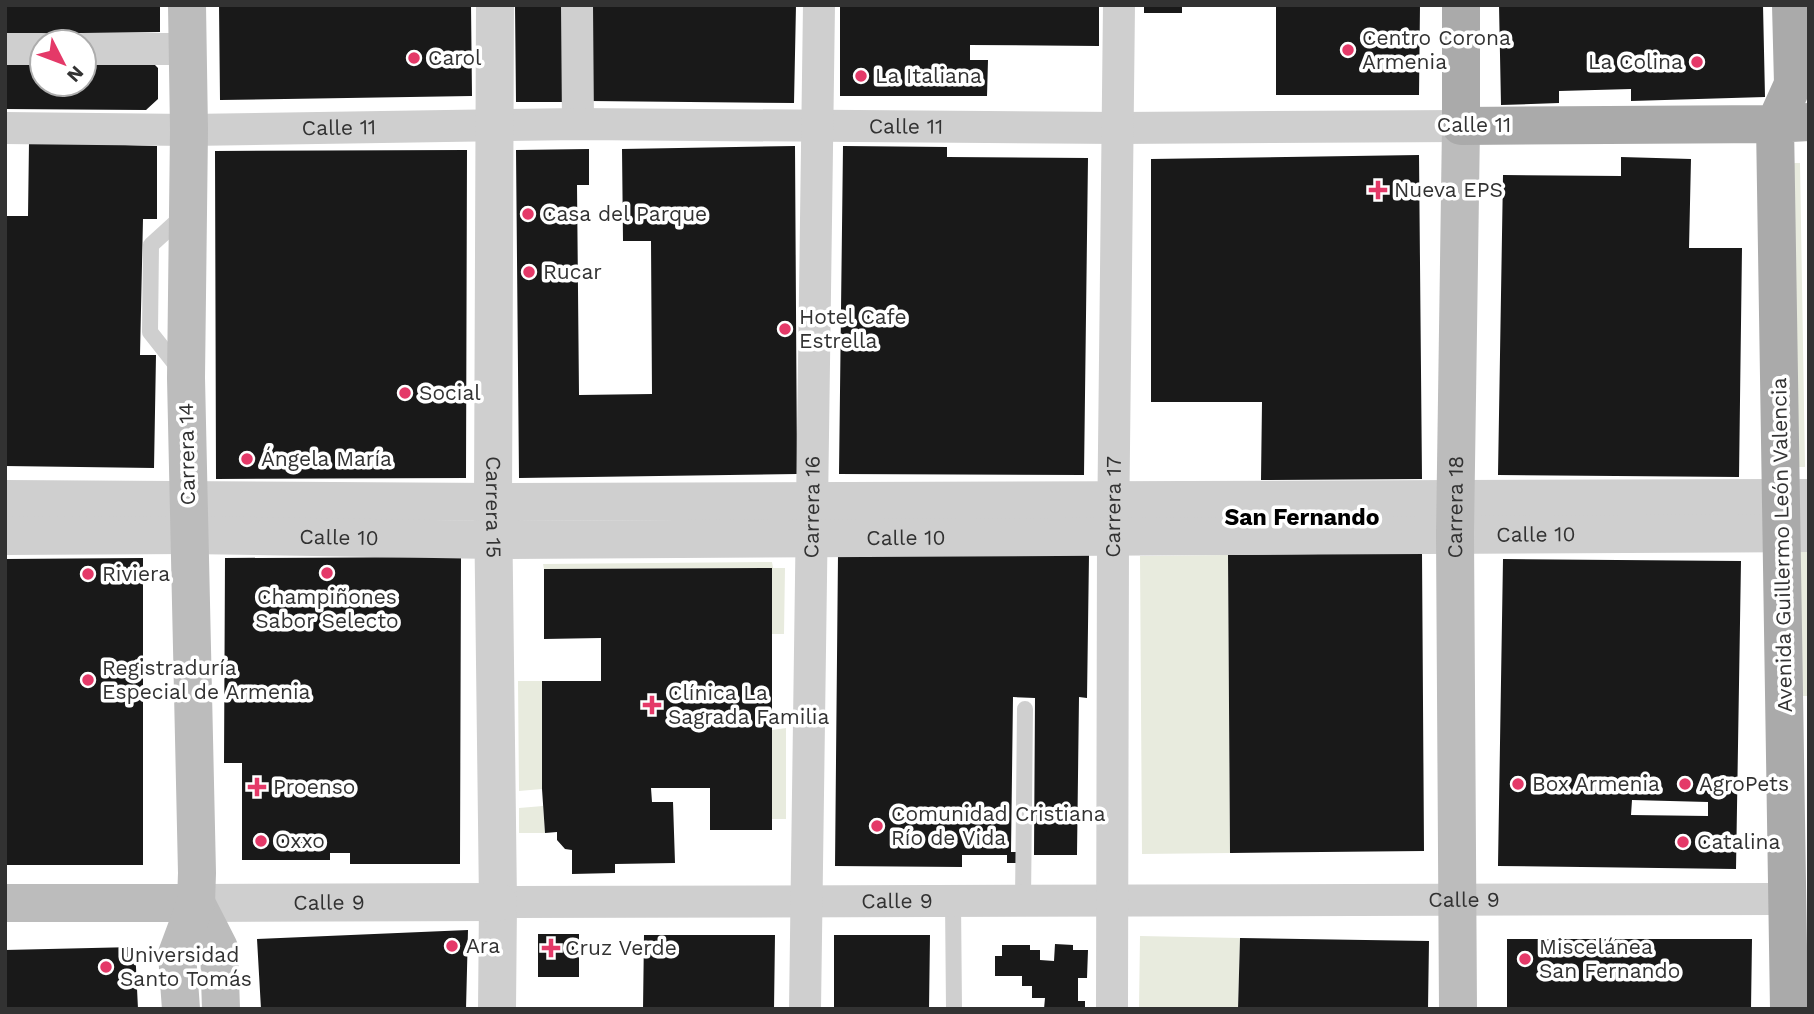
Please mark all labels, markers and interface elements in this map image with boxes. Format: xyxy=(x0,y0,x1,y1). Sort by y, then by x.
place label: Centro Corona Armenia xyxy=(1362,25,1511,74)
north arrow xyxy=(28,28,98,98)
marker: Centro Corona Armenia xyxy=(1340,42,1356,58)
place label: Carol xyxy=(428,45,482,70)
place label: La Colina xyxy=(1588,49,1683,74)
marker: Carol xyxy=(406,50,422,66)
marker: La Colina xyxy=(1689,54,1705,70)
text: N xyxy=(62,61,89,87)
place label: La Italiana xyxy=(875,63,982,88)
marker: La Italiana xyxy=(853,68,869,84)
street label: Calle 11 xyxy=(1437,112,1511,137)
street label: Calle 11 xyxy=(869,113,943,139)
street label: Calle 11 xyxy=(302,114,376,140)
place label: Nueva EPS xyxy=(1394,177,1503,202)
marker: Nueva EPS xyxy=(1368,180,1388,200)
place label: Casa del Parque xyxy=(542,201,707,226)
marker: Casa del Parque xyxy=(520,206,536,222)
place label: Rucar xyxy=(543,259,602,284)
marker: Rucar xyxy=(521,264,537,280)
place label: Hotel Cafe Estrella xyxy=(799,304,907,353)
marker: Hotel Cafe Estrella xyxy=(777,321,793,337)
street label: Avenida Guillermo León Valencia xyxy=(1766,377,1797,713)
place label: Social xyxy=(419,380,481,405)
marker: Social xyxy=(397,385,413,401)
street label: Carrera 14 xyxy=(173,402,200,506)
place label: Ángela María xyxy=(261,446,392,471)
marker: Ángela María xyxy=(239,451,255,467)
street label: Carrera 18 xyxy=(1442,455,1468,558)
street label: Carrera 15 xyxy=(481,456,507,558)
street label: Carrera 16 xyxy=(798,456,825,559)
street label: Carrera 17 xyxy=(1100,456,1126,558)
district label: San Fernando xyxy=(1224,504,1380,531)
street label: Calle 10 xyxy=(1496,521,1576,547)
street label: Calle 10 xyxy=(299,524,379,550)
street label: Calle 10 xyxy=(866,525,946,550)
place label: Riviera xyxy=(102,561,170,586)
marker: Champiñones Sabor Selecto xyxy=(319,565,335,581)
marker: Riviera xyxy=(80,566,96,582)
place label: Champiñones Sabor Selecto xyxy=(255,584,399,633)
place label: Registraduría Especial de Armenia xyxy=(102,655,311,704)
marker: Registraduría Especial de Armenia xyxy=(80,672,96,688)
place label: Clínica La Sagrada Familia xyxy=(668,680,829,729)
marker: Clínica La Sagrada Familia xyxy=(642,695,662,715)
place label: Box Armenia xyxy=(1532,771,1660,796)
place label: AgroPets xyxy=(1699,771,1789,796)
place label: Proenso xyxy=(273,774,355,799)
marker: Box Armenia xyxy=(1510,776,1526,792)
marker: AgroPets xyxy=(1677,776,1693,792)
marker: Proenso xyxy=(247,777,267,797)
place label: Comunidad Cristiana Río de Vida xyxy=(891,801,1106,850)
marker: Comunidad Cristiana Río de Vida xyxy=(869,818,885,834)
place label: Oxxo xyxy=(275,828,325,853)
place label: Catalina xyxy=(1697,829,1781,854)
marker: Oxxo xyxy=(253,833,269,849)
marker: Catalina xyxy=(1675,834,1691,850)
street label: Calle 9 xyxy=(1428,887,1500,912)
street label: Calle 9 xyxy=(861,888,933,913)
street label: Calle 9 xyxy=(293,889,365,915)
place label: Ara xyxy=(466,933,500,958)
place label: Miscelánea San Fernando xyxy=(1539,934,1680,983)
place label: Cruz Verde xyxy=(565,935,677,960)
marker: Ara xyxy=(444,938,460,954)
marker: Cruz Verde xyxy=(543,940,559,956)
place label: Universidad Santo Tomás xyxy=(120,942,252,991)
marker: Miscelánea San Fernando xyxy=(1517,951,1533,967)
marker: Universidad Santo Tomás xyxy=(98,959,114,975)

